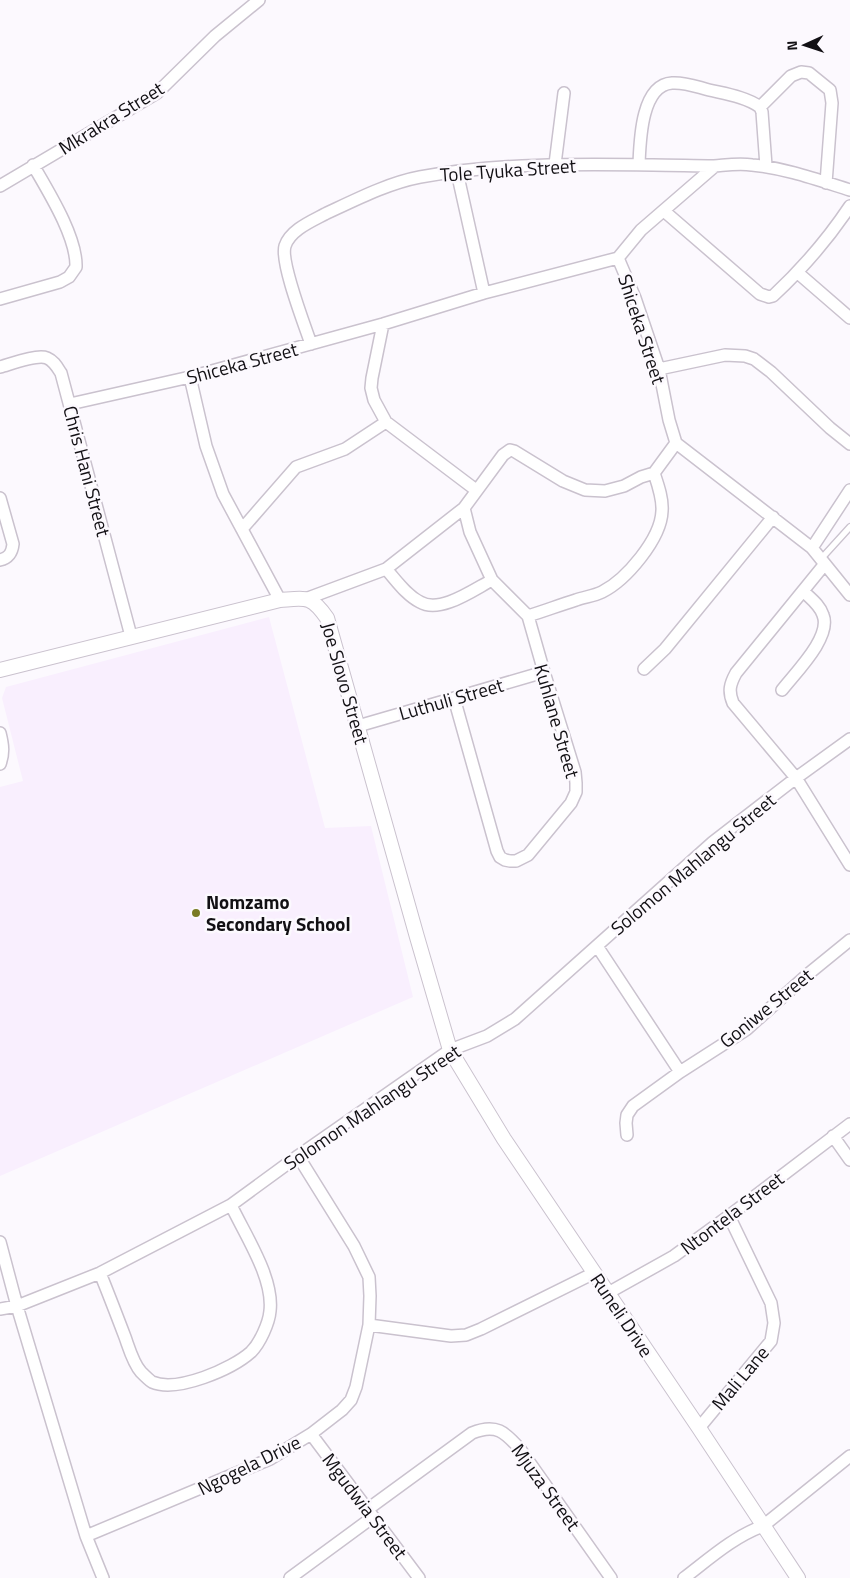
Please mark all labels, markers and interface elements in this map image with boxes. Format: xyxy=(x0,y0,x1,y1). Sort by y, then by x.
north arrow xyxy=(780,20,830,70)
text: N xyxy=(781,40,802,51)
street label: Mkrakra Street xyxy=(52,73,169,162)
street label: Tole Tyuka Street xyxy=(439,150,577,189)
street label: Shiceka Street xyxy=(611,270,674,388)
street label: Shiceka Street xyxy=(183,334,301,391)
street label: Chris Hani Street xyxy=(56,402,119,540)
street label: Joe Slovo Street xyxy=(314,618,377,748)
street label: Kuhlane Street xyxy=(527,660,588,782)
street label: Luthuli Street xyxy=(395,670,507,727)
street label: Solomon Mahlangu Street xyxy=(604,785,782,942)
place label: Nomzamo Secondary School xyxy=(206,887,351,938)
marker: Nomzamo Secondary School xyxy=(190,907,202,919)
street label: Goniwe Street xyxy=(713,961,819,1055)
street label: Solomon Mahlangu Street xyxy=(277,1036,466,1177)
street label: Ntontela Street xyxy=(674,1164,790,1261)
street label: Runeli Drive xyxy=(584,1267,661,1363)
street label: Mali Lane xyxy=(704,1339,775,1416)
street label: Ngogela Drive xyxy=(192,1427,305,1502)
street label: Mjuza Street xyxy=(505,1437,588,1537)
street label: Mgudwia Street xyxy=(316,1446,415,1565)

